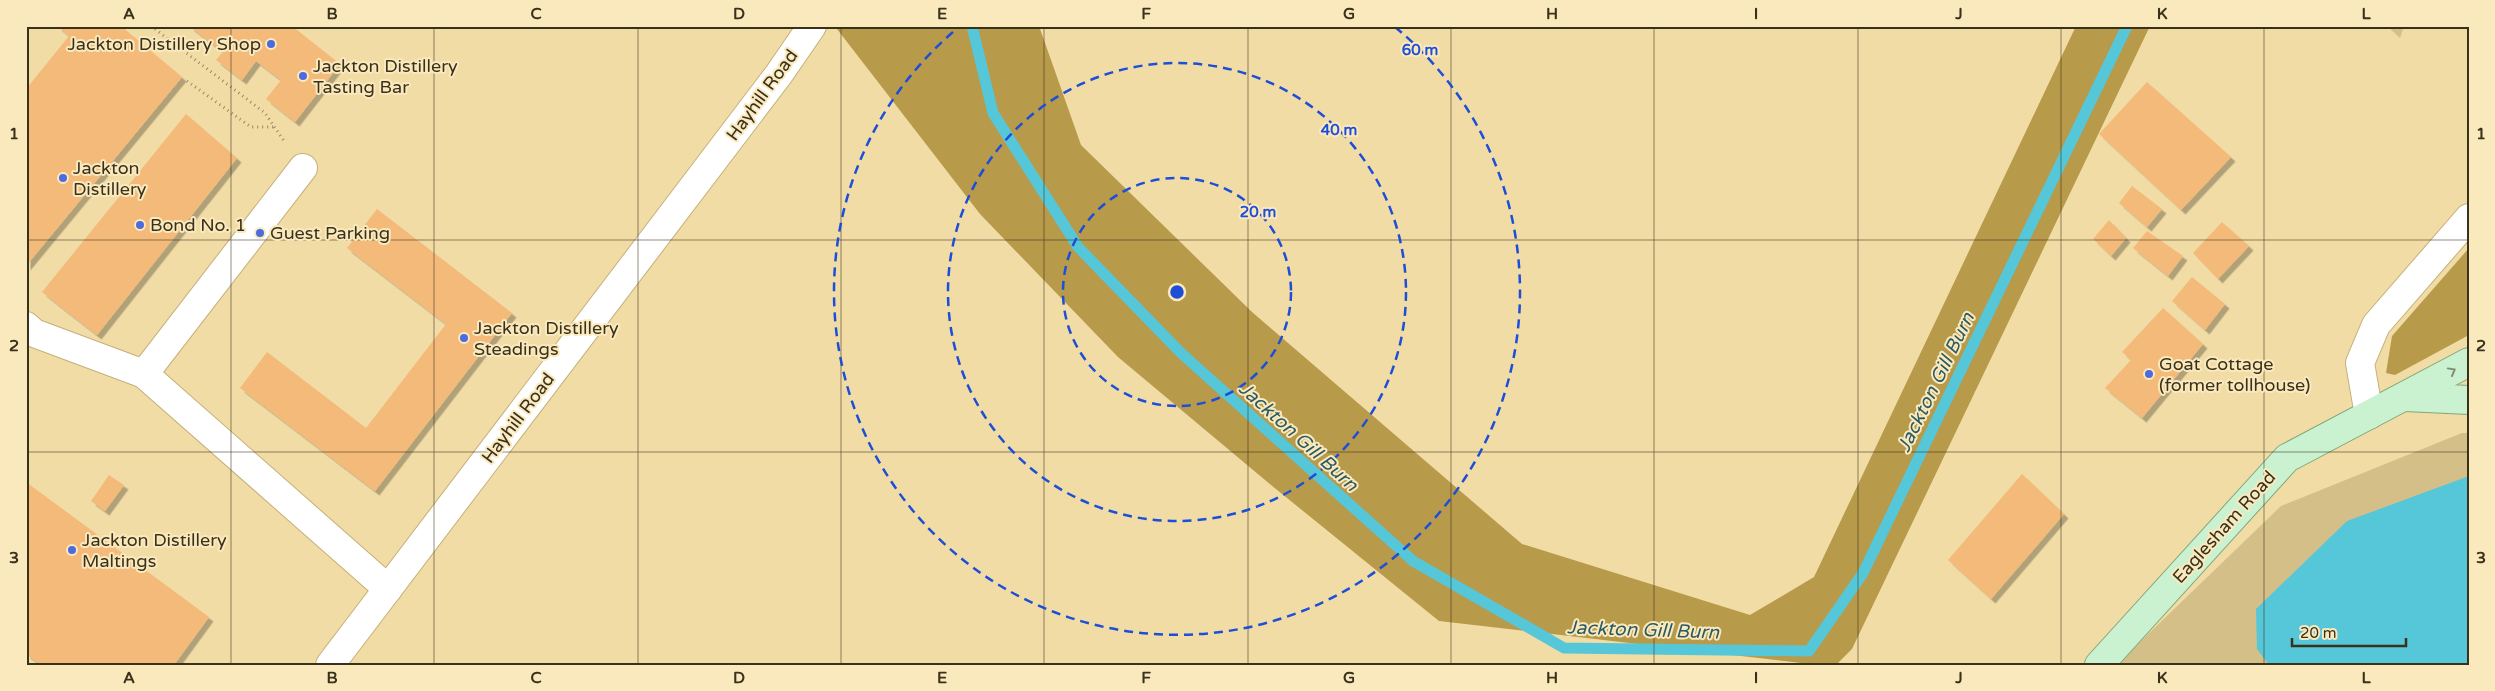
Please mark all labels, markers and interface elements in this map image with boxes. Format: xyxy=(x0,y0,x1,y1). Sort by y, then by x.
text: A xyxy=(123,4,135,24)
text: B xyxy=(326,4,338,24)
text: C xyxy=(530,4,542,24)
text: D xyxy=(733,4,745,24)
text: E xyxy=(937,4,947,24)
text: F xyxy=(1141,4,1151,24)
text: G xyxy=(1343,4,1355,24)
text: H xyxy=(1546,4,1558,24)
text: I xyxy=(1754,4,1758,24)
text: J xyxy=(1954,4,1963,24)
text: K xyxy=(2157,4,2168,24)
text: L xyxy=(2361,4,2371,24)
place label: Jackton Distillery Shop xyxy=(67,33,261,55)
marker: Jackton Distillery Shop xyxy=(265,38,277,50)
text: 60 m xyxy=(1402,41,1438,59)
street label: Hayhill Road xyxy=(721,45,803,145)
place label: Jackton Distillery Tasting Bar xyxy=(313,55,458,98)
marker: Jackton Distillery Tasting Bar xyxy=(297,70,309,82)
text: 40 m xyxy=(1321,121,1357,139)
text: 1 xyxy=(9,124,19,144)
text: 1 xyxy=(2476,124,2486,144)
place label: Jackton Distillery xyxy=(73,157,147,200)
marker: Jackton Distillery xyxy=(57,172,69,184)
text: 20 m xyxy=(1240,203,1276,221)
place label: Bond No. 1 xyxy=(150,214,246,236)
marker: Bond No. 1 xyxy=(134,219,146,231)
place label: Guest Parking xyxy=(270,222,390,244)
marker: Guest Parking xyxy=(254,227,266,239)
centre of rings xyxy=(1168,283,1186,301)
water label: Jackton Gill Burn xyxy=(1893,309,1979,456)
place label: Jackton Distillery Steadings xyxy=(474,317,619,360)
marker: Jackton Distillery Steadings xyxy=(458,332,470,344)
text: 2 xyxy=(9,336,19,356)
text: 2 xyxy=(2476,336,2486,356)
place label: Goat Cottage (former tollhouse) xyxy=(2159,353,2310,396)
one-way arrow xyxy=(2447,367,2456,377)
street label: Hayhill Road xyxy=(477,368,559,468)
marker: Goat Cottage (former tollhouse) xyxy=(2143,368,2155,380)
water label: Jackton Gill Burn xyxy=(1234,378,1363,496)
street label: Eaglesham Road xyxy=(2168,466,2280,588)
place label: Jackton Distillery Maltings xyxy=(82,529,227,572)
marker: Jackton Distillery Maltings xyxy=(66,544,78,556)
text: 3 xyxy=(9,548,19,568)
text: 3 xyxy=(2476,548,2486,568)
water label: Jackton Gill Burn xyxy=(1567,616,1720,644)
scale bar xyxy=(2292,616,2406,648)
text: 20 m xyxy=(2300,624,2337,642)
text: A xyxy=(123,668,135,688)
text: B xyxy=(326,668,338,688)
text: C xyxy=(530,668,542,688)
text: D xyxy=(733,668,745,688)
text: E xyxy=(937,668,947,688)
text: F xyxy=(1141,668,1151,688)
text: G xyxy=(1343,668,1355,688)
text: H xyxy=(1546,668,1558,688)
text: I xyxy=(1754,668,1758,688)
text: J xyxy=(1954,668,1963,688)
text: K xyxy=(2157,668,2168,688)
text: L xyxy=(2361,668,2371,688)

